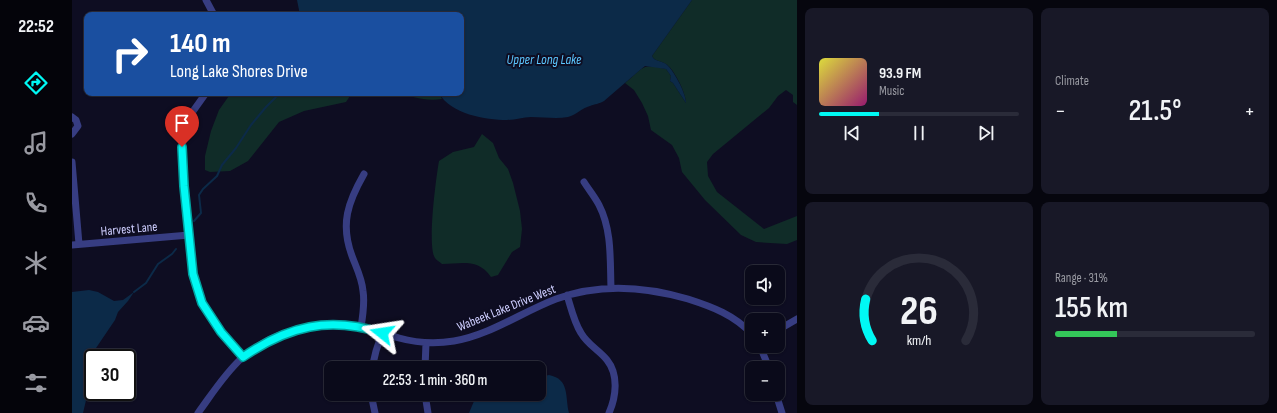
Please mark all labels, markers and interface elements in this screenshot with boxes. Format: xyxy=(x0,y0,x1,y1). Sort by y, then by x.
text: 22:52 xyxy=(18,16,54,37)
text: 140 m xyxy=(170,27,231,60)
icon: right xyxy=(104,28,156,80)
water label: Upper Long Lake xyxy=(506,51,582,68)
text: Long Lake Shores Drive xyxy=(170,61,308,82)
text: 93.9 FM xyxy=(879,64,921,83)
icon: directions xyxy=(22,69,50,97)
text: Climate xyxy=(1055,73,1089,89)
text: Music xyxy=(879,83,904,99)
text: 21.5° xyxy=(1128,93,1182,129)
text: − xyxy=(1055,98,1066,125)
text: + xyxy=(1244,98,1255,125)
pin xyxy=(165,106,199,147)
icon: arrive xyxy=(171,112,193,134)
icon: previous xyxy=(841,122,863,144)
icon: pause xyxy=(908,122,930,144)
icon: next xyxy=(975,122,997,144)
icon: music xyxy=(22,129,50,157)
icon: phone xyxy=(22,189,50,217)
street label: Harvest Lane xyxy=(100,219,158,239)
icon: climate xyxy=(22,249,50,277)
map controls xyxy=(745,265,785,401)
button: sound xyxy=(745,265,785,305)
text: Range · 31% xyxy=(1055,270,1108,286)
street label: Wabeek Lake Drive West xyxy=(455,281,558,335)
text: 26 xyxy=(900,287,938,336)
text: 155 km xyxy=(1055,290,1128,326)
icon: car xyxy=(22,309,50,337)
position arrow xyxy=(361,312,403,354)
button: + xyxy=(745,313,785,353)
text: km/h xyxy=(907,332,931,349)
speed limit sign: 30 xyxy=(84,349,136,401)
button: − xyxy=(745,361,785,401)
icon: filters xyxy=(22,369,50,397)
text: 22:53 · 1 min · 360 m xyxy=(383,371,487,390)

